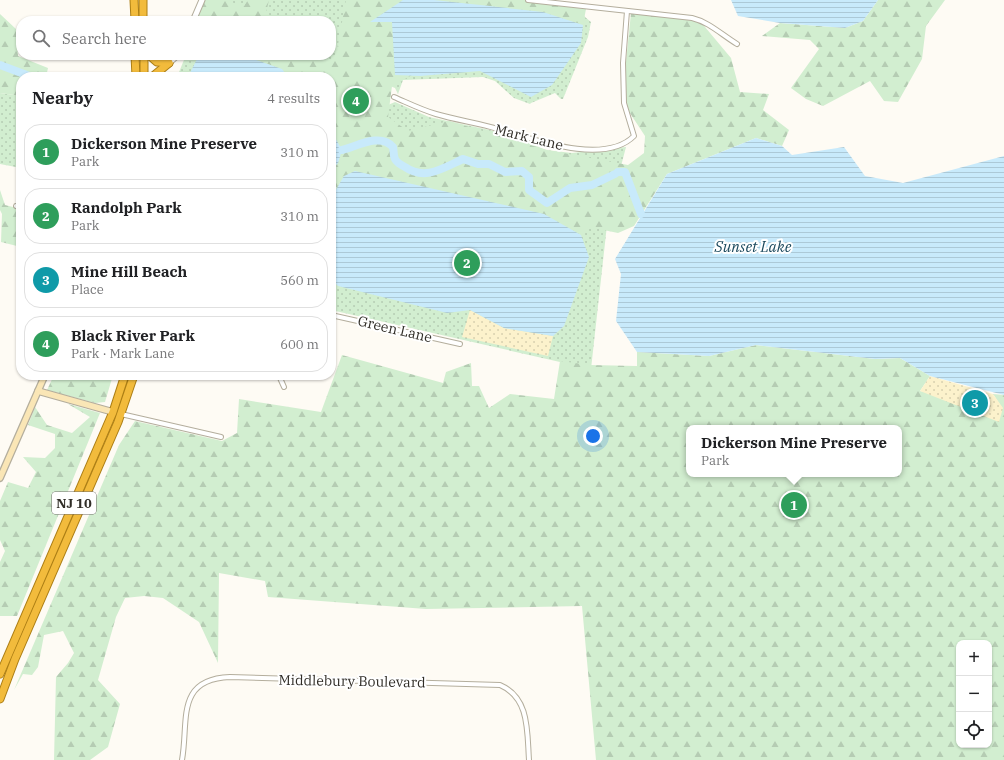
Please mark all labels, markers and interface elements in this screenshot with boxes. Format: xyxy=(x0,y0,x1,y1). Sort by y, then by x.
search box xyxy=(16,16,336,60)
icon: search xyxy=(30,27,52,49)
text: Search here xyxy=(62,29,147,48)
pin: 4 xyxy=(343,86,369,116)
text: Nearby xyxy=(32,87,93,109)
text: 4 results xyxy=(267,90,320,107)
street label: Mark Lane xyxy=(493,120,565,154)
text: Dickerson Mine Preserve xyxy=(71,134,257,153)
text: 1 xyxy=(42,144,50,161)
text: 310 m xyxy=(280,144,319,161)
text: Park xyxy=(71,153,99,170)
text: Randolph Park xyxy=(71,198,182,217)
text: 2 xyxy=(42,208,50,225)
text: 310 m xyxy=(280,208,319,225)
text: Park xyxy=(71,217,99,234)
water label: Sunset Lake xyxy=(714,237,792,256)
pin: 2 xyxy=(454,248,480,278)
text: Mine Hill Beach xyxy=(71,262,187,281)
text: 3 xyxy=(42,272,50,289)
text: 560 m xyxy=(280,272,319,289)
text: Place xyxy=(71,281,104,298)
street label: Green Lane xyxy=(356,312,434,346)
text: Black River Park xyxy=(71,326,195,345)
text: 4 xyxy=(42,336,50,353)
text: 600 m xyxy=(280,336,319,353)
text: Park · Mark Lane xyxy=(71,345,175,362)
pin: 3 xyxy=(962,388,988,418)
popup xyxy=(686,425,902,477)
your location xyxy=(583,426,603,446)
text: Dickerson Mine Preserve xyxy=(701,433,887,452)
text: Park xyxy=(701,452,729,469)
pin: 1 xyxy=(781,490,807,520)
road number: NJ 10 xyxy=(52,492,96,514)
map controls xyxy=(956,640,992,748)
button: + xyxy=(956,640,992,676)
street label: Middlebury Boulevard xyxy=(278,671,426,691)
button: − xyxy=(956,676,992,712)
button: locate xyxy=(956,712,992,748)

